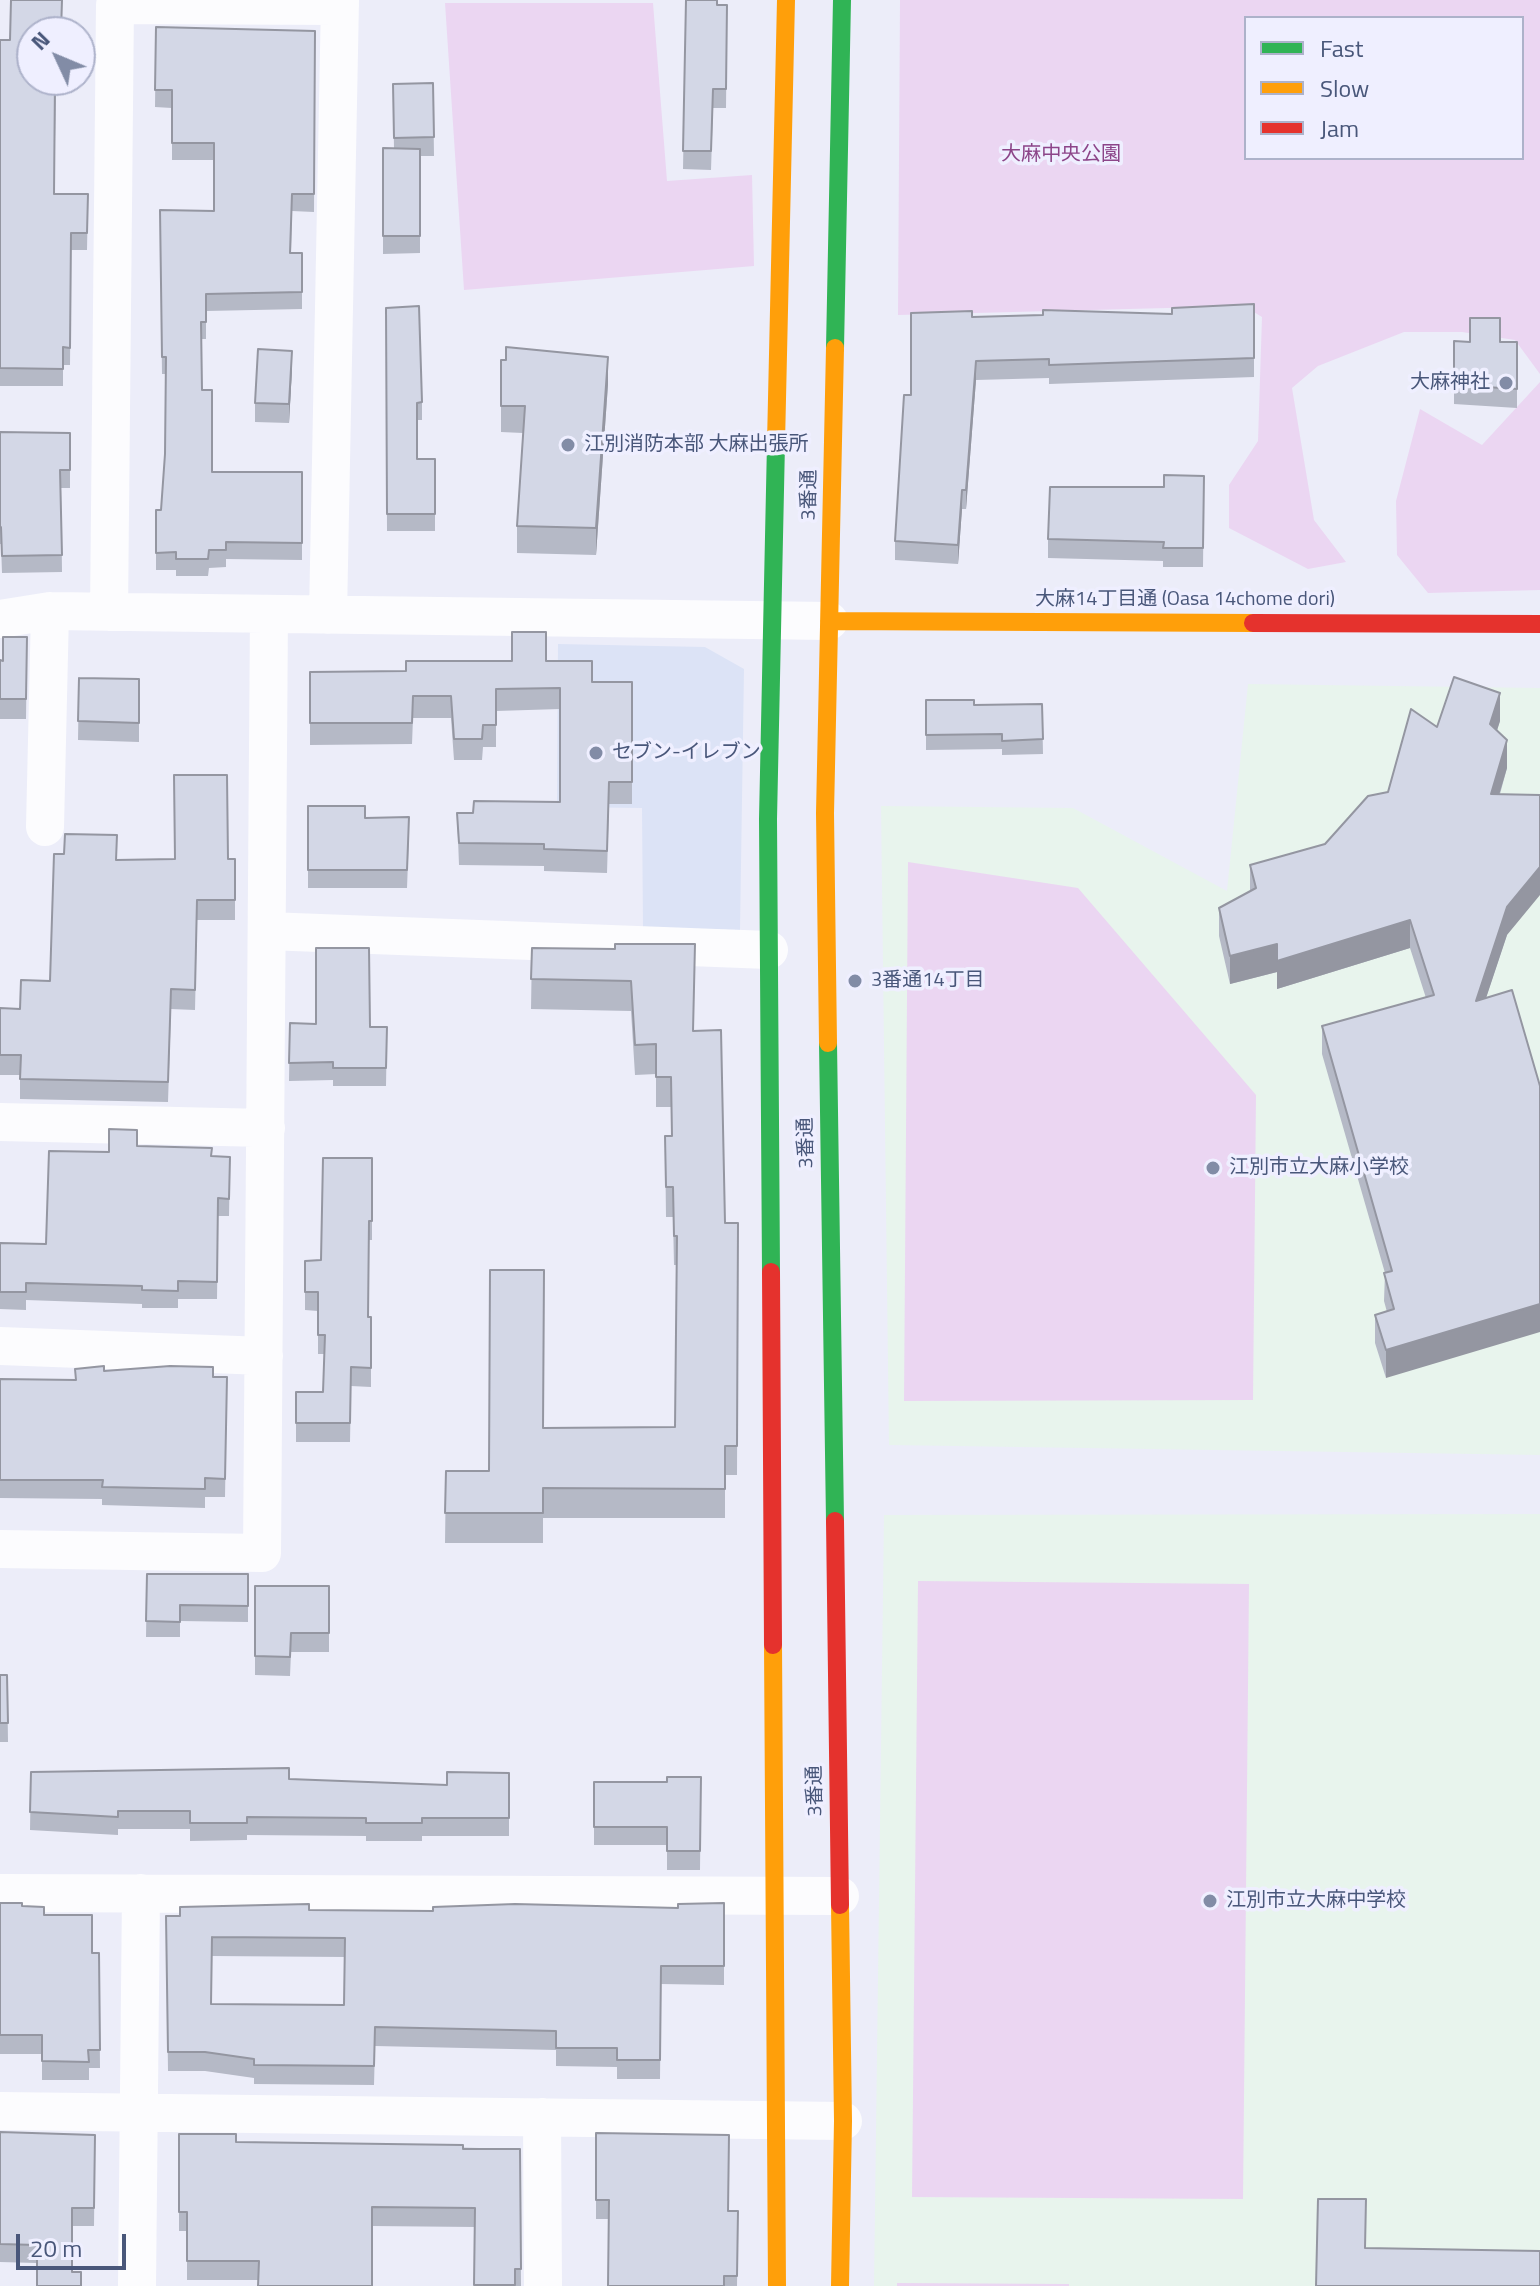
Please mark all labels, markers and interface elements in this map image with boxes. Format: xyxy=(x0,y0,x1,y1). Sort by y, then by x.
north arrow xyxy=(16,16,96,96)
legend xyxy=(1244,16,1524,160)
text: N xyxy=(23,23,58,58)
text: Fast xyxy=(1320,30,1363,66)
text: Slow xyxy=(1320,70,1369,106)
text: Jam xyxy=(1320,110,1359,146)
park label: 大麻中央公園 xyxy=(1001,143,1121,167)
place label: 大麻神社 xyxy=(1410,371,1490,395)
marker: 大麻神社 xyxy=(1497,374,1515,392)
place label: 江別消防本部 大麻出張所 xyxy=(584,433,808,457)
marker: 江別消防本部 大麻出張所 xyxy=(559,436,577,454)
street label: 3番通 xyxy=(798,469,822,521)
street label: 大麻14丁目通 (Oasa 14chome dori) xyxy=(1035,588,1335,612)
place label: セブン-イレブン xyxy=(612,741,761,765)
marker: セブン-イレブン xyxy=(587,744,605,762)
place label: 3番通14丁目 xyxy=(871,969,985,993)
marker: 3番通14丁目 xyxy=(846,972,864,990)
street label: 3番通 xyxy=(795,1117,819,1169)
place label: 江別市立大麻小学校 xyxy=(1229,1156,1409,1180)
marker: 江別市立大麻小学校 xyxy=(1204,1159,1222,1177)
street label: 3番通 xyxy=(804,1765,828,1817)
place label: 江別市立大麻中学校 xyxy=(1226,1889,1406,1913)
marker: 江別市立大麻中学校 xyxy=(1201,1892,1219,1910)
scale bar xyxy=(20,2218,130,2268)
text: 20 m xyxy=(30,2230,82,2266)

